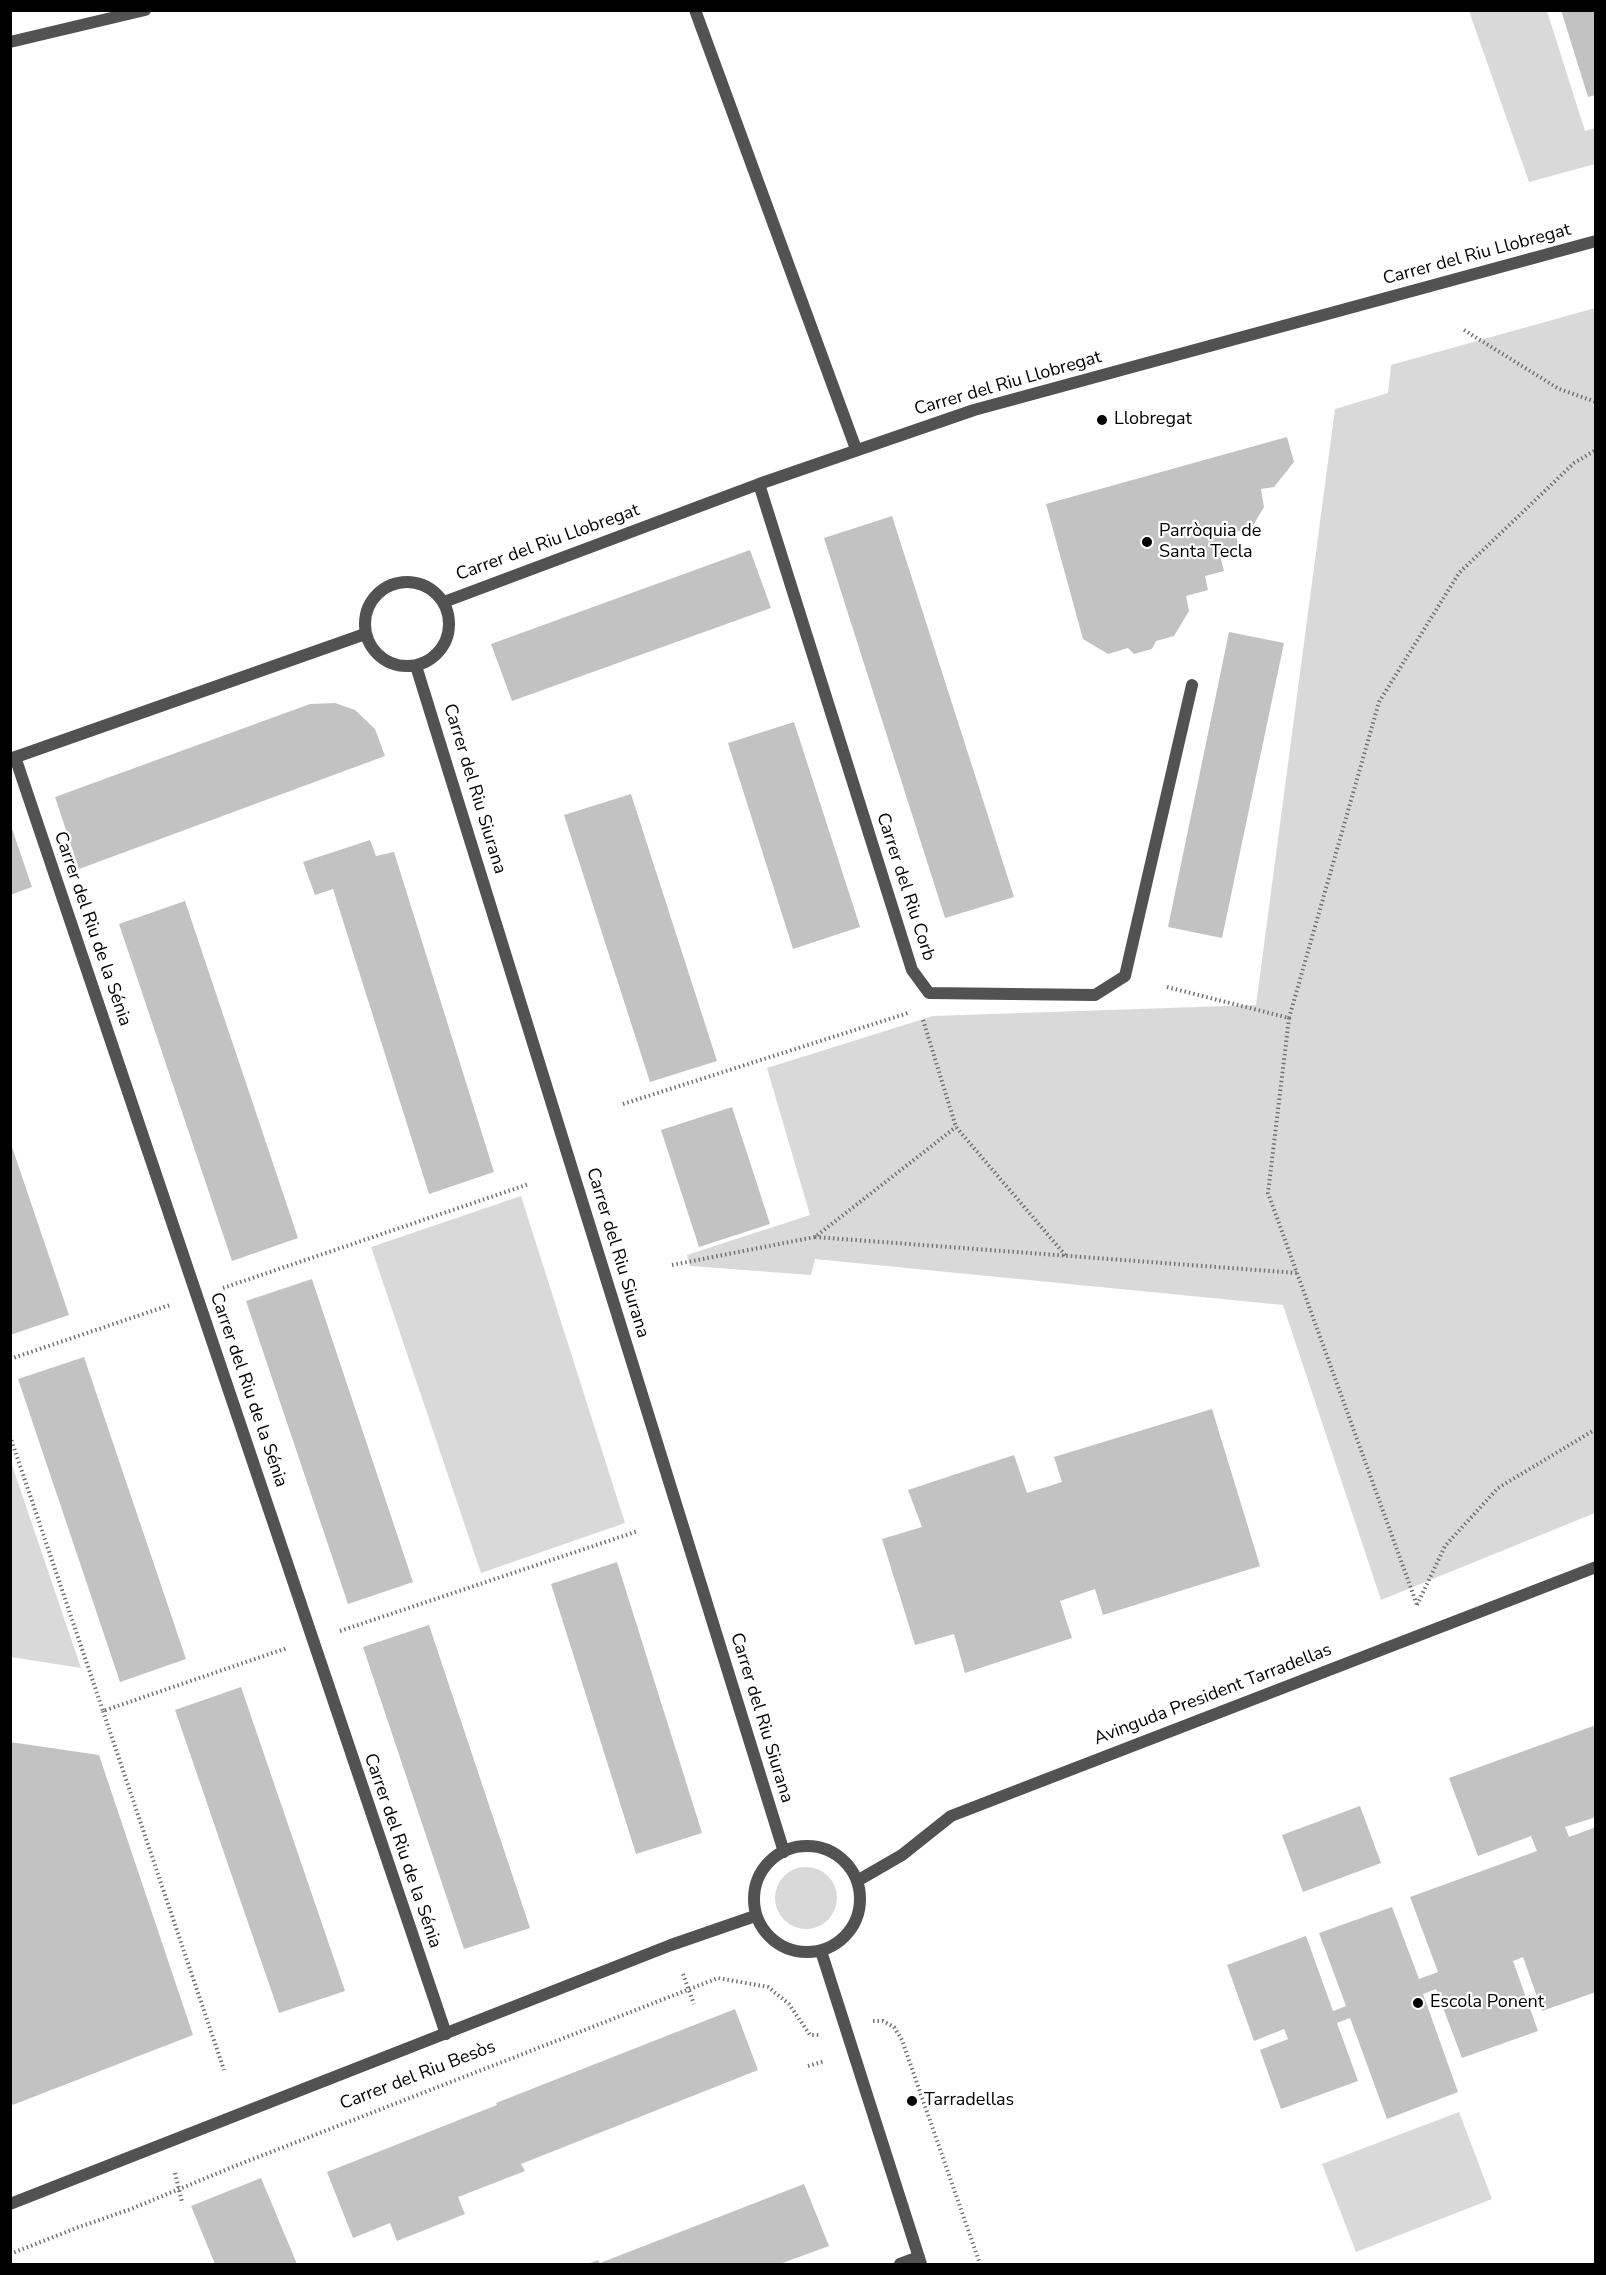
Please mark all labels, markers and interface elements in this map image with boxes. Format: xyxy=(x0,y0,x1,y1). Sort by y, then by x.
street label: Carrer del Riu Llobregat xyxy=(1381,220,1573,290)
street label: Carrer del Riu Llobregat xyxy=(912,347,1104,421)
place label: Llobregat xyxy=(1114,409,1192,431)
marker: Llobregat xyxy=(1095,413,1109,427)
street label: Carrer del Riu Llobregat xyxy=(453,500,643,586)
place label: Parròquia de Santa Tecla xyxy=(1159,521,1261,564)
marker: Parròquia de Santa Tecla xyxy=(1140,535,1154,549)
street label: Carrer del Riu Siurana xyxy=(438,701,510,877)
street label: Carrer del Riu Corb xyxy=(871,810,939,964)
street label: Carrer del Riu de la Sénia xyxy=(48,829,136,1029)
street label: Carrer del Riu Siurana xyxy=(581,1165,653,1341)
street label: Carrer del Riu de la Sénia xyxy=(204,1290,292,1490)
street label: Carrer del Riu Siurana xyxy=(725,1630,797,1806)
street label: Avinguda President Tarradellas xyxy=(1091,1640,1335,1750)
street label: Carrer del Riu de la Sénia xyxy=(358,1751,446,1951)
place label: Escola Ponent xyxy=(1430,1992,1544,2014)
marker: Escola Ponent xyxy=(1411,1996,1425,2010)
street label: Carrer del Riu Besòs xyxy=(337,2036,499,2116)
place label: Tarradellas xyxy=(924,2090,1014,2112)
marker: Tarradellas xyxy=(905,2094,919,2108)

